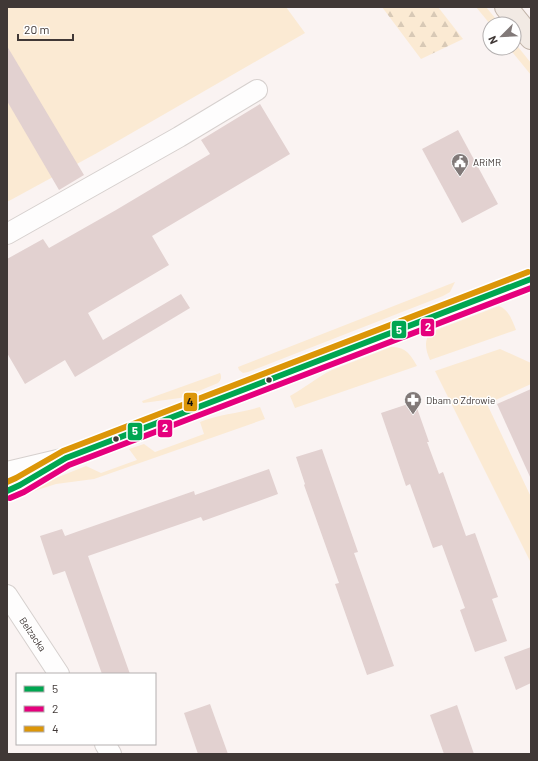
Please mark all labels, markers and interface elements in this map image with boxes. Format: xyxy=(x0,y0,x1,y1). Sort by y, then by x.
scale bar xyxy=(18,16,73,42)
north arrow xyxy=(482,16,522,56)
text: 20 m xyxy=(24,22,50,36)
text: N xyxy=(485,34,500,46)
public building icon: ARiMR xyxy=(450,152,470,177)
place label: ARiMR xyxy=(473,156,501,168)
line badge: 2 xyxy=(420,318,435,337)
line badge: 5 xyxy=(391,320,407,339)
text: 2 xyxy=(425,320,431,333)
text: 5 xyxy=(396,323,402,336)
unlabelled marker xyxy=(264,375,274,385)
pharmacy icon: Dbam o Zdrowie xyxy=(403,390,423,415)
line badge: 4 xyxy=(183,392,198,412)
place label: Dbam o Zdrowie xyxy=(426,394,495,406)
text: 4 xyxy=(187,395,194,408)
line badge: 2 xyxy=(157,419,173,438)
text: 2 xyxy=(162,421,168,434)
line badge: 5 xyxy=(127,422,143,441)
text: 5 xyxy=(132,424,138,437)
unlabelled marker xyxy=(111,434,121,444)
street label: Belzacka xyxy=(17,615,49,653)
legend xyxy=(16,673,156,745)
text: 5 xyxy=(52,681,58,695)
text: 2 xyxy=(52,701,58,715)
text: 4 xyxy=(52,721,59,735)

